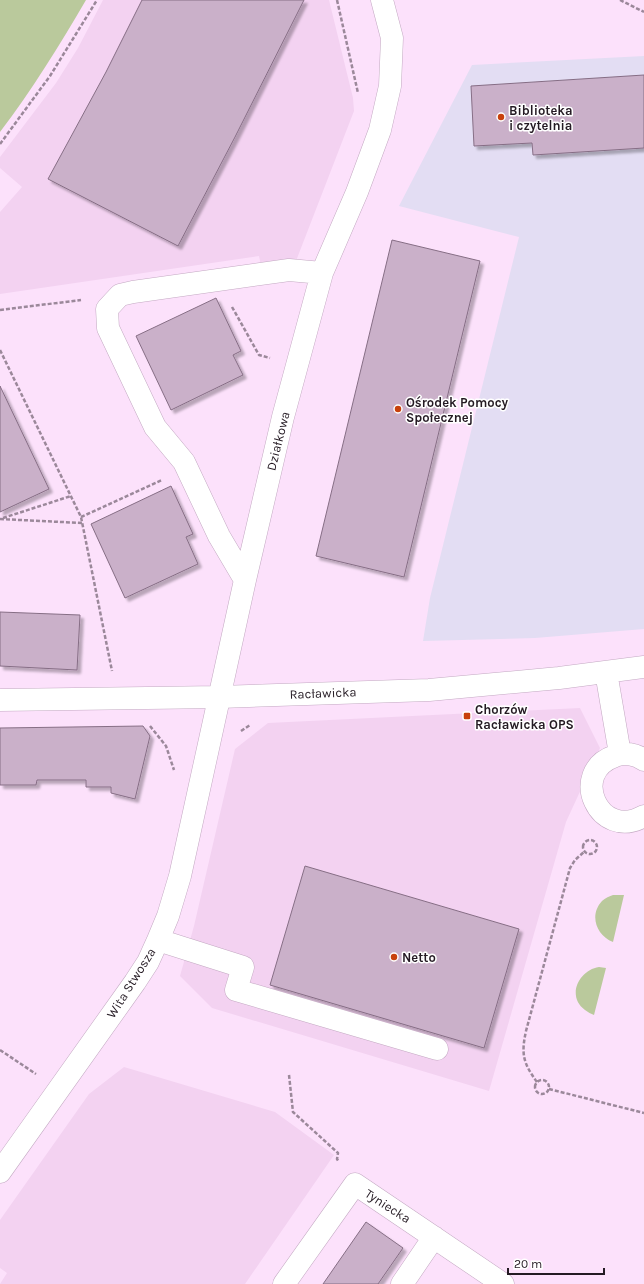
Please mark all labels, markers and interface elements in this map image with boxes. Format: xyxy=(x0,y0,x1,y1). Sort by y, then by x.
place label: Biblioteka i czytelnia xyxy=(509,103,573,133)
marker: Biblioteka i czytelnia xyxy=(496,112,506,122)
place label: Ośrodek Pomocy Społecznej xyxy=(406,395,509,425)
marker: Ośrodek Pomocy Społecznej xyxy=(393,404,403,414)
street label: Działkowa xyxy=(263,410,293,472)
street label: Racławicka xyxy=(289,684,357,702)
place label: Chorzów Racławicka OPS xyxy=(475,702,574,732)
marker: Chorzów Racławicka OPS xyxy=(462,711,472,721)
street label: Wita Stwosza xyxy=(103,945,159,1021)
place label: Netto xyxy=(402,950,436,965)
marker: Netto xyxy=(389,952,399,962)
street label: Tyniecka xyxy=(362,1186,414,1226)
scale bar xyxy=(508,1250,604,1276)
text: 20 m xyxy=(514,1257,542,1271)

